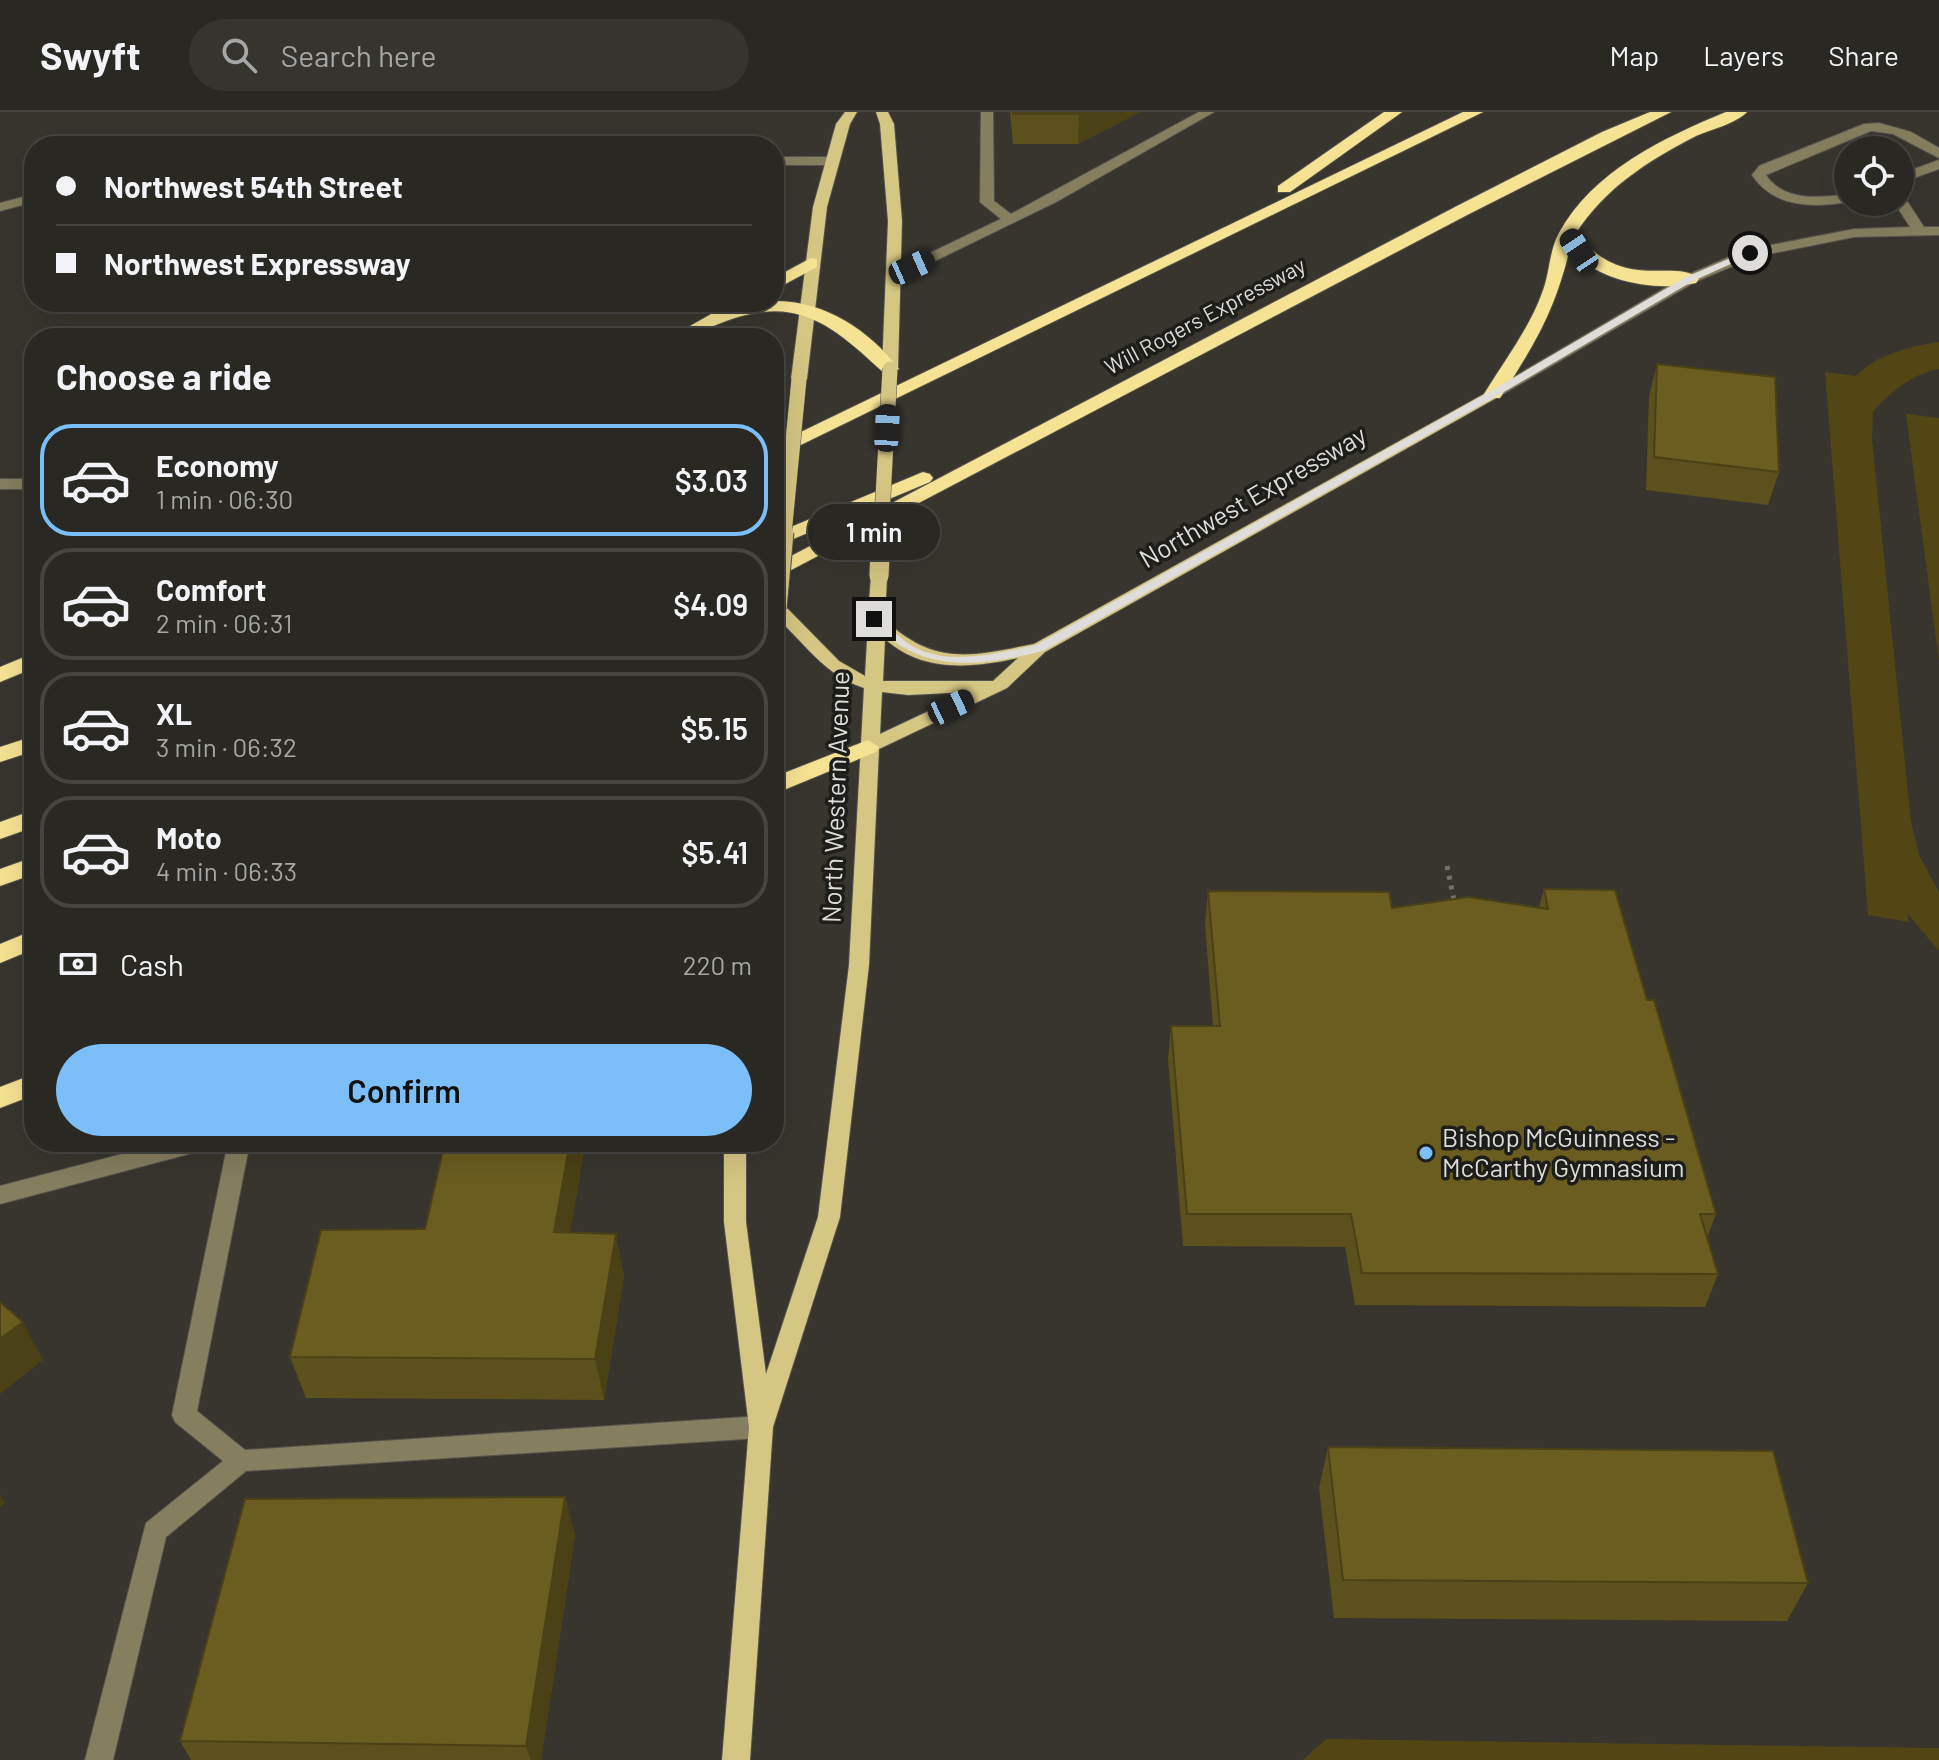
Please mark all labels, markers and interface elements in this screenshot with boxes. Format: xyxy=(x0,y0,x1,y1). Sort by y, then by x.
search box xyxy=(189,19,749,91)
text: Swyft xyxy=(40,32,141,78)
icon: search xyxy=(217,33,261,77)
text: Search here xyxy=(281,37,437,73)
text: Map xyxy=(1609,38,1659,72)
text: Layers xyxy=(1703,38,1784,72)
text: Share xyxy=(1828,38,1899,72)
map controls xyxy=(1834,136,1914,216)
button: locate xyxy=(1834,136,1914,216)
text: Northwest 54th Street xyxy=(104,168,403,204)
car xyxy=(1556,224,1602,278)
route start xyxy=(1732,235,1768,271)
text: Northwest Expressway xyxy=(104,245,411,281)
car xyxy=(885,246,939,288)
street label: Will Rogers Expressway xyxy=(1100,251,1309,379)
text: Choose a ride xyxy=(56,354,272,397)
car xyxy=(874,403,900,453)
street label: Northwest Expressway xyxy=(1133,418,1371,573)
icon: car xyxy=(60,444,132,516)
text: Economy xyxy=(156,447,279,483)
text: $3.03 xyxy=(675,462,748,498)
text: 1 min · 06:30 xyxy=(156,483,293,514)
callout: 1 min xyxy=(808,503,940,559)
text: 1 min xyxy=(846,516,902,547)
icon: car xyxy=(60,568,132,640)
text: Comfort xyxy=(156,571,266,607)
text: $4.09 xyxy=(673,586,748,622)
route end xyxy=(856,601,892,637)
text: 2 min · 06:31 xyxy=(156,607,292,638)
street label: North Western Avenue xyxy=(815,670,854,923)
car xyxy=(924,686,978,728)
icon: car xyxy=(60,692,132,764)
text: XL xyxy=(156,695,192,731)
text: $5.15 xyxy=(680,710,748,746)
text: 3 min · 06:32 xyxy=(156,731,297,762)
icon: car xyxy=(60,816,132,888)
text: Moto xyxy=(156,819,222,855)
text: $5.41 xyxy=(682,834,748,870)
text: 4 min · 06:33 xyxy=(156,855,297,886)
icon: cash xyxy=(56,942,100,986)
text: Cash xyxy=(120,946,184,982)
text: 220 m xyxy=(683,949,752,980)
button: Confirm xyxy=(56,1044,752,1136)
place label: Bishop McGuinness - McCarthy Gymnasium xyxy=(1442,1121,1685,1182)
marker: Bishop McGuinness - McCarthy Gymnasium xyxy=(1417,1144,1435,1162)

